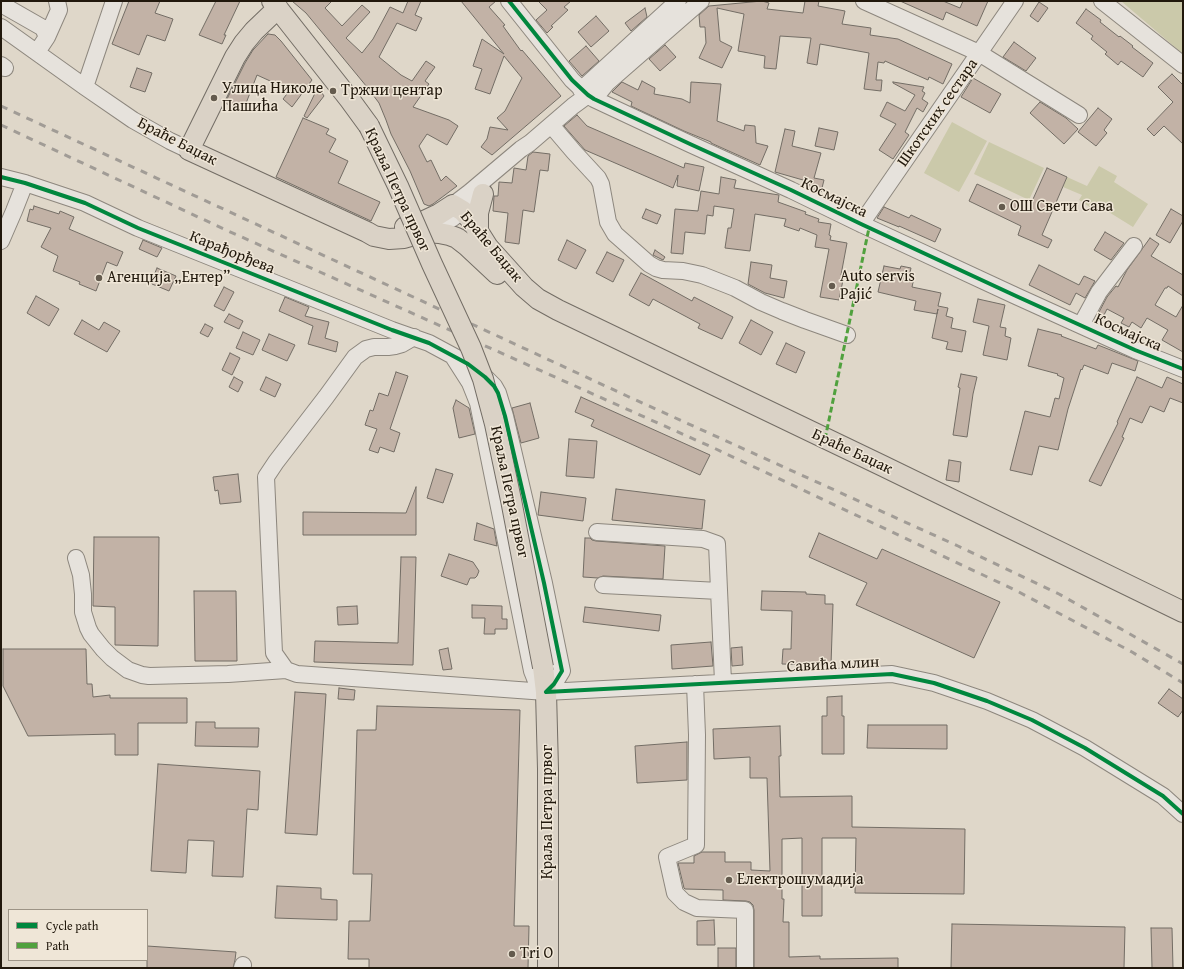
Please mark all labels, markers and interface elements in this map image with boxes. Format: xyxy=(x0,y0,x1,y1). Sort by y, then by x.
street label: Шкотских сестара xyxy=(894,55,982,171)
place label: Улица Николе Пашића xyxy=(222,79,323,117)
place label: Тржни центар xyxy=(341,81,443,101)
marker: Тржни центар xyxy=(328,86,338,96)
marker: Улица Николе Пашића xyxy=(209,93,219,103)
street label: Браће Баџак xyxy=(134,114,220,170)
street label: Краља Петра првог xyxy=(360,125,434,255)
street label: Космајска xyxy=(798,174,870,222)
place label: ОШ Свети Сава xyxy=(1010,197,1113,217)
marker: ОШ Свети Сава xyxy=(997,202,1007,212)
street label: Браће Баџак xyxy=(456,208,526,286)
street label: Карађорђева xyxy=(187,227,277,279)
place label: Auto servis Pajić xyxy=(840,267,915,305)
place label: Агенција „Ентер” xyxy=(107,268,230,288)
marker: Агенција „Ентер” xyxy=(94,273,104,283)
marker: Auto servis Pajić xyxy=(827,281,837,291)
street label: Космајска xyxy=(1091,310,1165,356)
street label: Краља Петра првог xyxy=(486,424,532,560)
street label: Браће Баџак xyxy=(809,425,895,479)
street label: Савића млин xyxy=(786,653,880,677)
street label: Краља Петра првог xyxy=(538,745,558,879)
place label: Електрошумадија xyxy=(737,870,864,890)
marker: Електрошумадија xyxy=(724,875,734,885)
legend xyxy=(8,909,148,961)
text: Cycle path xyxy=(46,917,98,934)
text: Path xyxy=(46,937,69,954)
place label: Tri O xyxy=(520,944,553,964)
marker: Tri O xyxy=(507,949,517,959)

